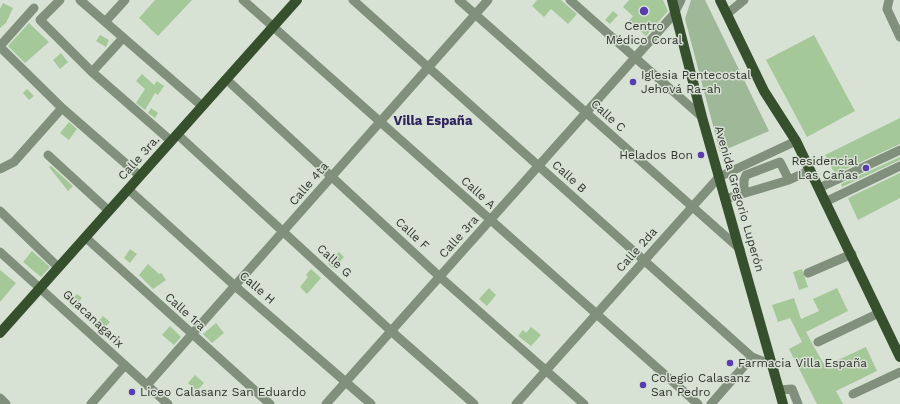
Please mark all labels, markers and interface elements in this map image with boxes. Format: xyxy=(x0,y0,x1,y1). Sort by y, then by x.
marker: Centro Médico Coral xyxy=(638,5,650,17)
place label: Centro Médico Coral xyxy=(606,19,682,47)
place label: Iglesia Pentecostal Jehová Ra-ah xyxy=(641,68,751,96)
marker: Iglesia Pentecostal Jehová Ra-ah xyxy=(628,77,638,87)
street label: Calle C xyxy=(588,97,628,135)
district label: Villa España xyxy=(394,113,472,129)
street label: Avenida Gregorio Luperón xyxy=(711,124,767,274)
street label: Calle 3ra. xyxy=(115,133,163,183)
place label: Helados Bon xyxy=(619,148,693,162)
marker: Helados Bon xyxy=(696,150,706,160)
place label: Residencial Las Cañas xyxy=(792,154,858,182)
street label: Calle B xyxy=(549,158,589,196)
street label: Calle 4ta xyxy=(286,159,332,209)
marker: Residencial Las Cañas xyxy=(861,163,871,173)
street label: Calle A xyxy=(458,174,498,212)
street label: Calle 3ra xyxy=(436,213,482,261)
street label: Calle F xyxy=(392,215,432,253)
street label: Calle 2da xyxy=(613,225,661,275)
street label: Calle G xyxy=(314,241,354,281)
street label: Calle H xyxy=(236,269,278,307)
street label: Guacanagarix xyxy=(59,287,127,351)
street label: Calle 1ra xyxy=(162,290,208,334)
place label: Farmacia Villa España xyxy=(738,356,867,370)
marker: Farmacia Villa España xyxy=(725,358,735,368)
place label: Colegio Calasanz San Pedro xyxy=(651,371,750,399)
marker: Colegio Calasanz San Pedro xyxy=(638,380,648,390)
place label: Liceo Calasanz San Eduardo xyxy=(140,385,306,399)
marker: Liceo Calasanz San Eduardo xyxy=(127,387,137,397)

